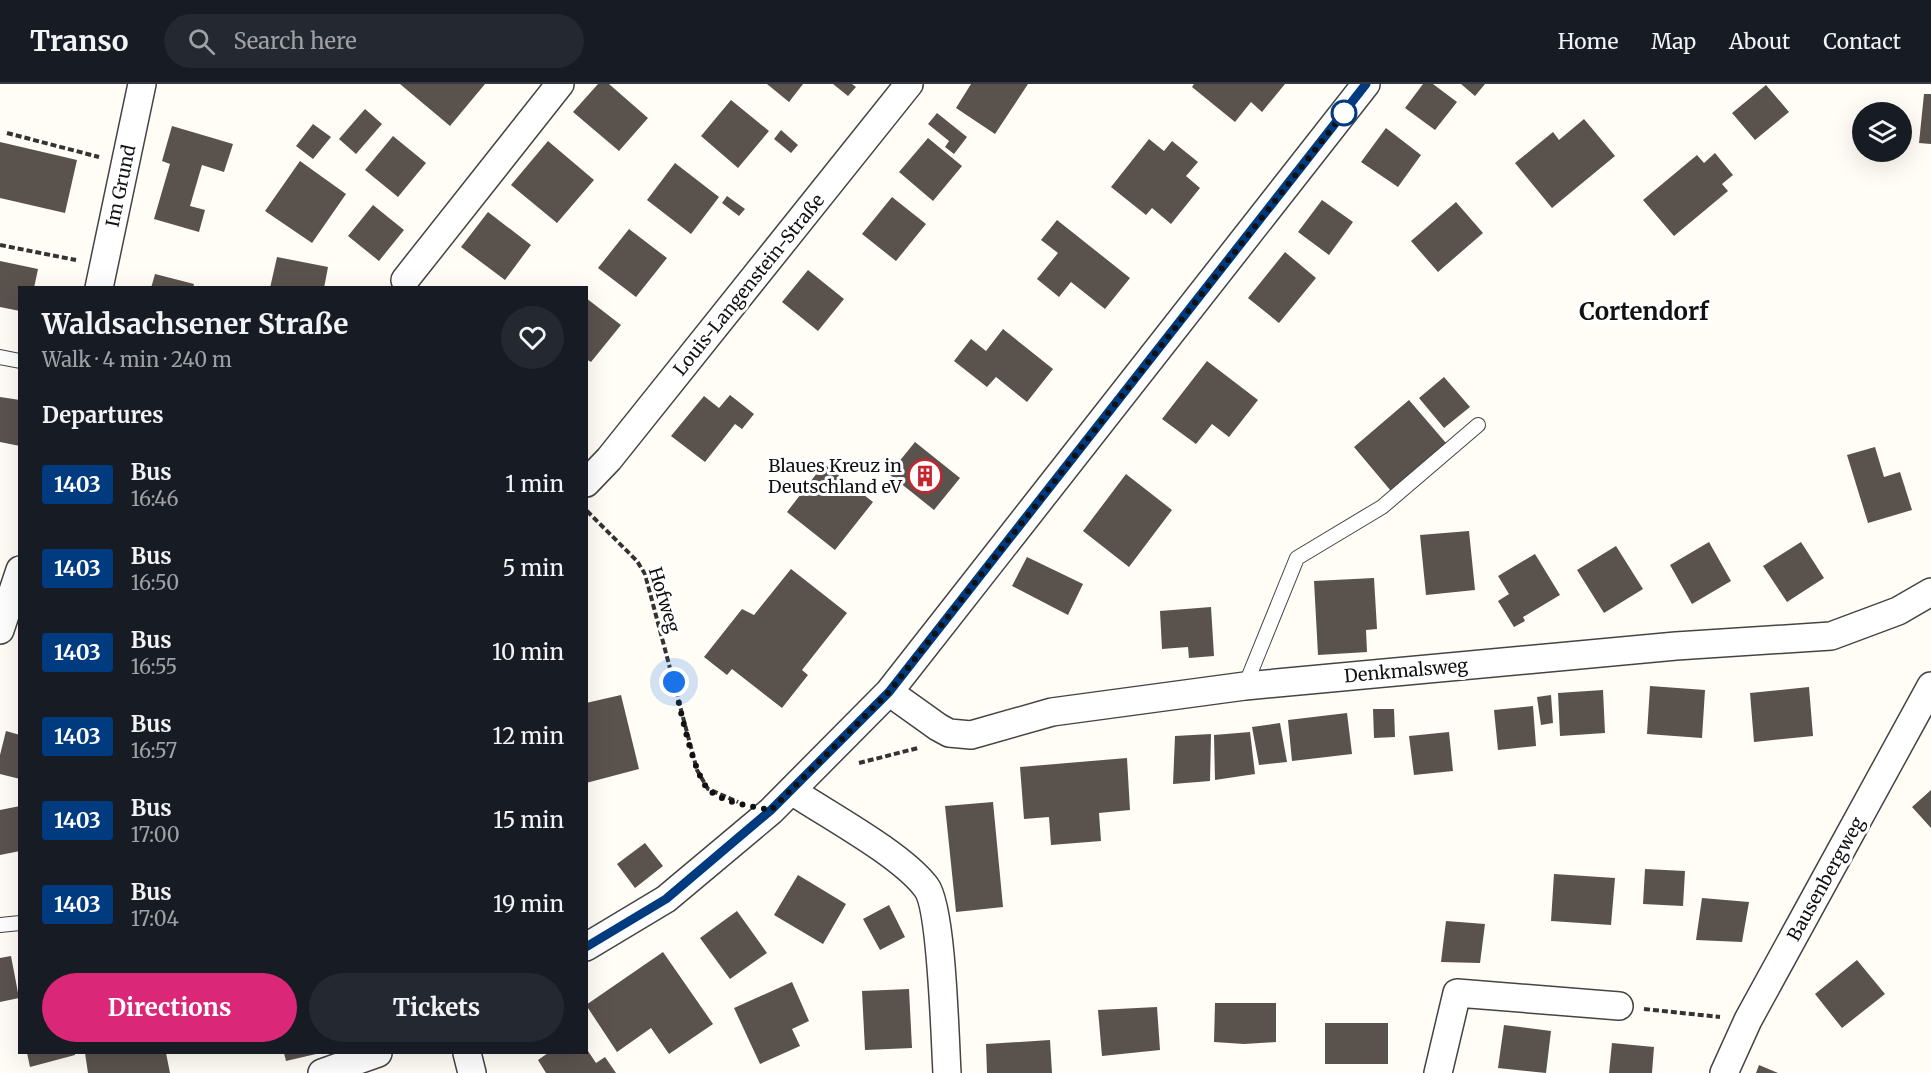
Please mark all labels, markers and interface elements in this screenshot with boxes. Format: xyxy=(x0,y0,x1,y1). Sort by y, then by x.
search box xyxy=(164,14,584,68)
text: Transo xyxy=(30,23,128,59)
icon: search xyxy=(185,25,218,58)
text: Search here xyxy=(233,27,357,55)
text: Home xyxy=(1558,28,1618,55)
text: Map xyxy=(1651,28,1696,55)
text: About xyxy=(1729,28,1790,55)
text: Contact xyxy=(1823,28,1901,55)
unlabelled marker xyxy=(1331,100,1357,126)
map controls xyxy=(1852,102,1912,162)
button: layers xyxy=(1852,102,1912,162)
street label: Im Grund xyxy=(101,143,140,229)
street label: Louis-Langenstein-Straße xyxy=(668,189,829,380)
district label: Cortendorf xyxy=(1579,296,1710,327)
text: Waldsachsener Straße xyxy=(42,306,348,342)
button: heart xyxy=(501,306,564,369)
text: Walk · 4 min · 240 m xyxy=(42,347,232,372)
text: Departures xyxy=(42,401,164,429)
place label: Blaues Kreuz in Deutschland eV xyxy=(768,454,903,498)
text: Bus xyxy=(131,458,172,486)
building icon: Blaues Kreuz in Deutschland eV xyxy=(907,458,943,494)
text: 1 min xyxy=(505,470,564,498)
text: 1403 xyxy=(54,471,101,498)
text: 16:46 xyxy=(131,486,179,511)
text: Bus xyxy=(131,542,172,570)
text: 5 min xyxy=(502,554,564,582)
text: 1403 xyxy=(54,555,101,582)
street label: Hofweg xyxy=(644,564,685,635)
text: 16:50 xyxy=(131,570,179,595)
text: Bus xyxy=(131,626,172,654)
text: 10 min xyxy=(492,638,564,666)
text: 1403 xyxy=(54,639,101,666)
text: 16:55 xyxy=(131,654,177,679)
street label: Denkmalsweg xyxy=(1343,654,1469,687)
your location xyxy=(659,667,689,697)
text: Bus xyxy=(131,710,172,738)
text: 12 min xyxy=(493,722,564,750)
text: 1403 xyxy=(54,723,101,750)
text: 16:57 xyxy=(131,738,177,763)
text: Bus xyxy=(131,794,172,822)
text: 15 min xyxy=(493,806,564,834)
text: 1403 xyxy=(54,807,101,834)
street label: Bausenbergweg xyxy=(1782,813,1869,945)
text: 17:00 xyxy=(131,822,180,847)
text: Bus xyxy=(131,878,172,906)
text: 19 min xyxy=(493,890,564,918)
text: 1403 xyxy=(54,891,101,918)
text: 17:04 xyxy=(131,906,179,931)
button: Directions xyxy=(42,973,297,1042)
button: Tickets xyxy=(309,973,564,1042)

